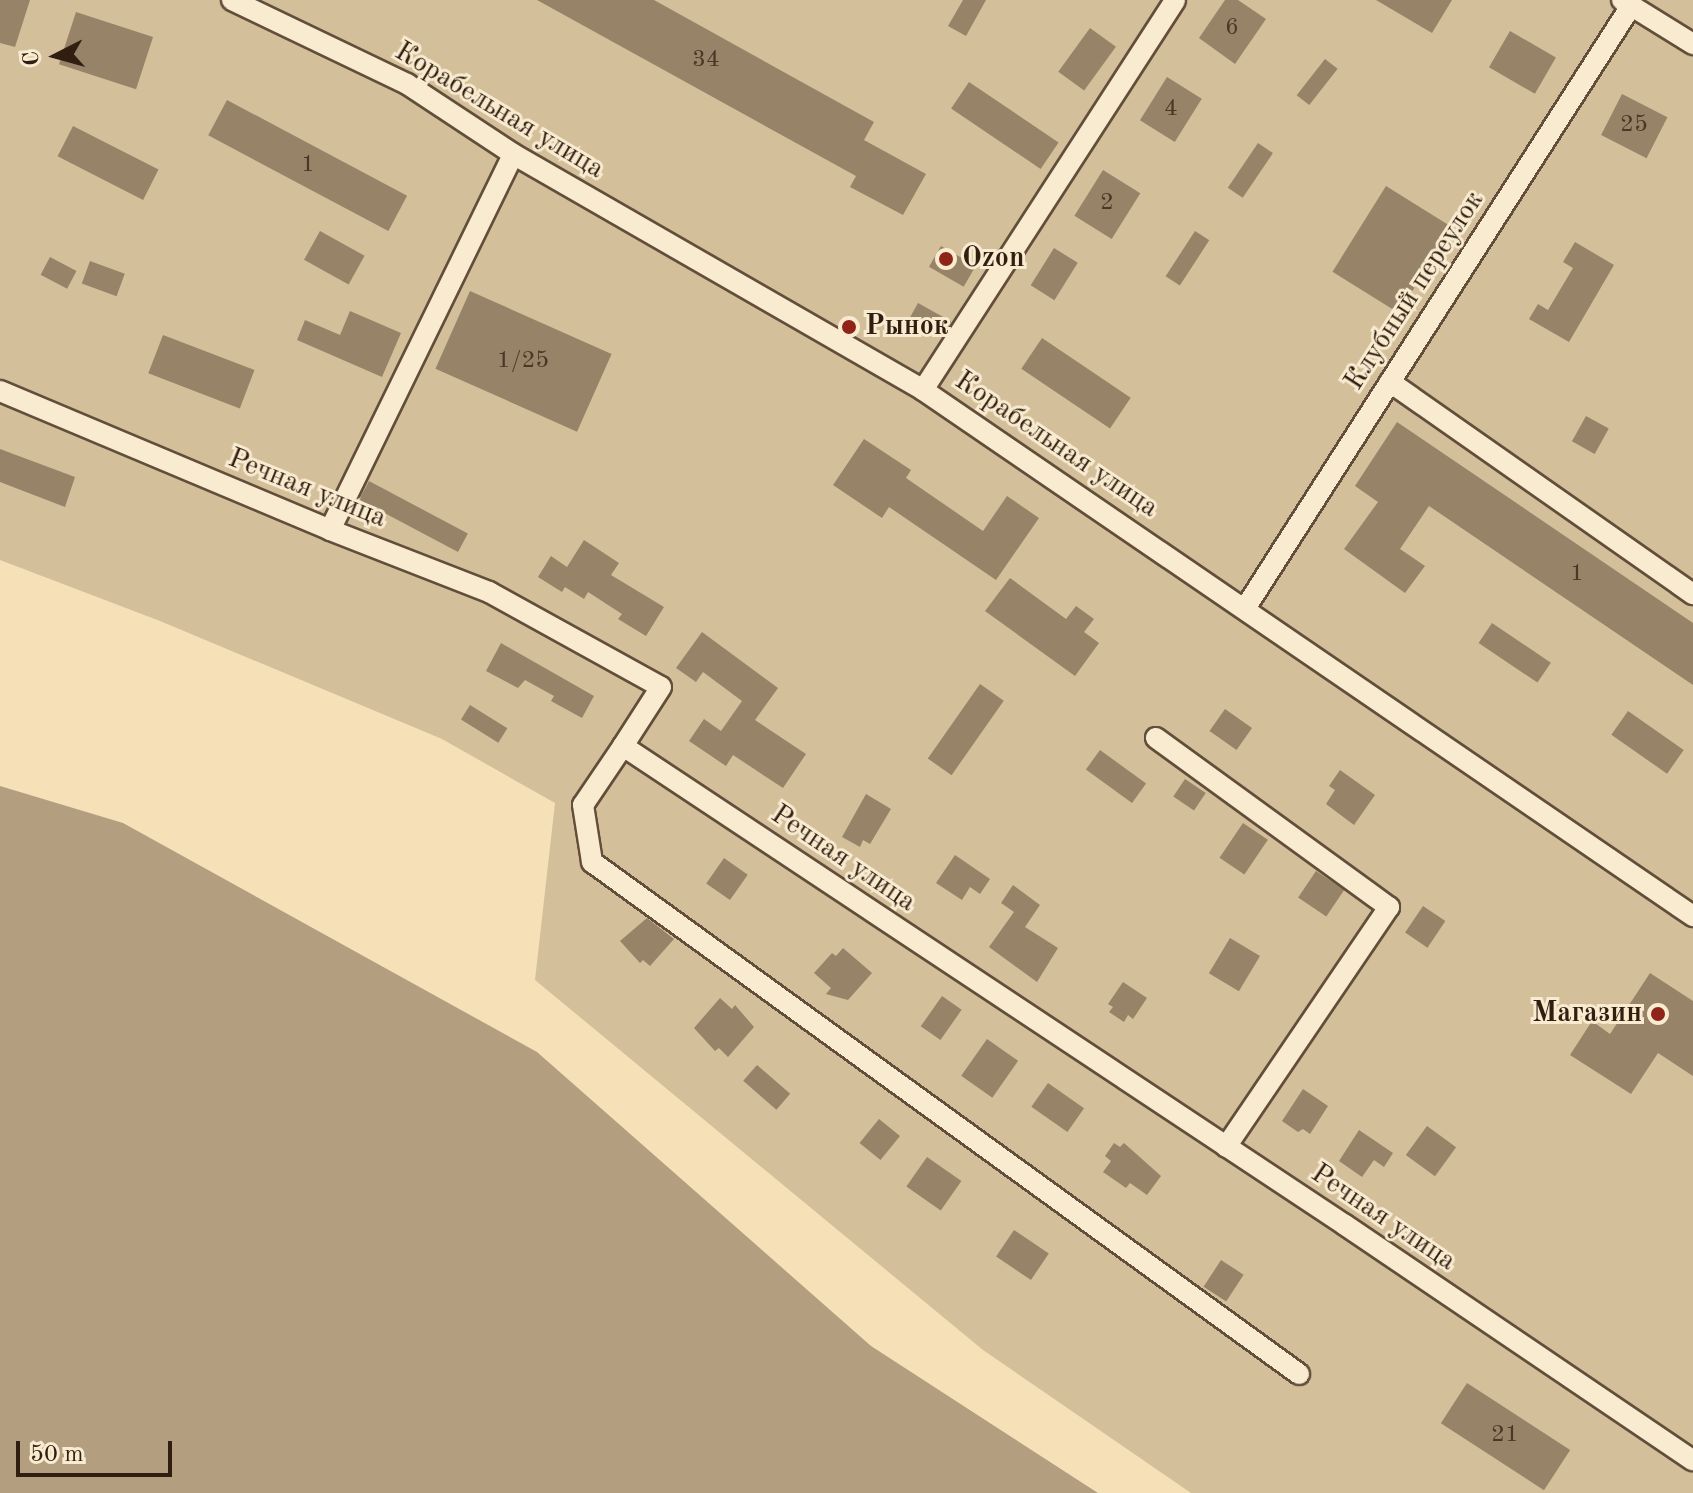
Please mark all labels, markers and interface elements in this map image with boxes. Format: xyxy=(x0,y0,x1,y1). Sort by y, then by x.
house number: 6 xyxy=(1225,15,1239,43)
north arrow xyxy=(16,16,96,96)
street label: Корабельная улица xyxy=(388,35,610,187)
house number: 34 xyxy=(692,47,720,75)
text: С xyxy=(20,50,44,67)
house number: 4 xyxy=(1164,96,1178,124)
house number: 25 xyxy=(1620,112,1648,140)
house number: 1 xyxy=(301,152,315,180)
street label: Клубный переулок xyxy=(1338,185,1492,397)
house number: 2 xyxy=(1100,190,1114,218)
place label: Ozon xyxy=(962,242,1024,276)
marker: Ozon xyxy=(937,250,955,268)
place label: Рынок xyxy=(865,310,948,344)
marker: Рынок xyxy=(840,318,858,336)
house number: 1/25 xyxy=(497,348,549,376)
street label: Корабельная улица xyxy=(948,364,1164,526)
street label: Речная улица xyxy=(223,442,391,536)
house number: 1 xyxy=(1570,561,1584,589)
street label: Речная улица xyxy=(764,798,922,920)
place label: Магазин xyxy=(1532,997,1642,1031)
marker: Магазин xyxy=(1649,1005,1667,1023)
street label: Речная улица xyxy=(1304,1157,1462,1279)
house number: 21 xyxy=(1491,1422,1519,1450)
scale bar xyxy=(20,1425,176,1475)
text: 50 m xyxy=(30,1443,84,1467)

